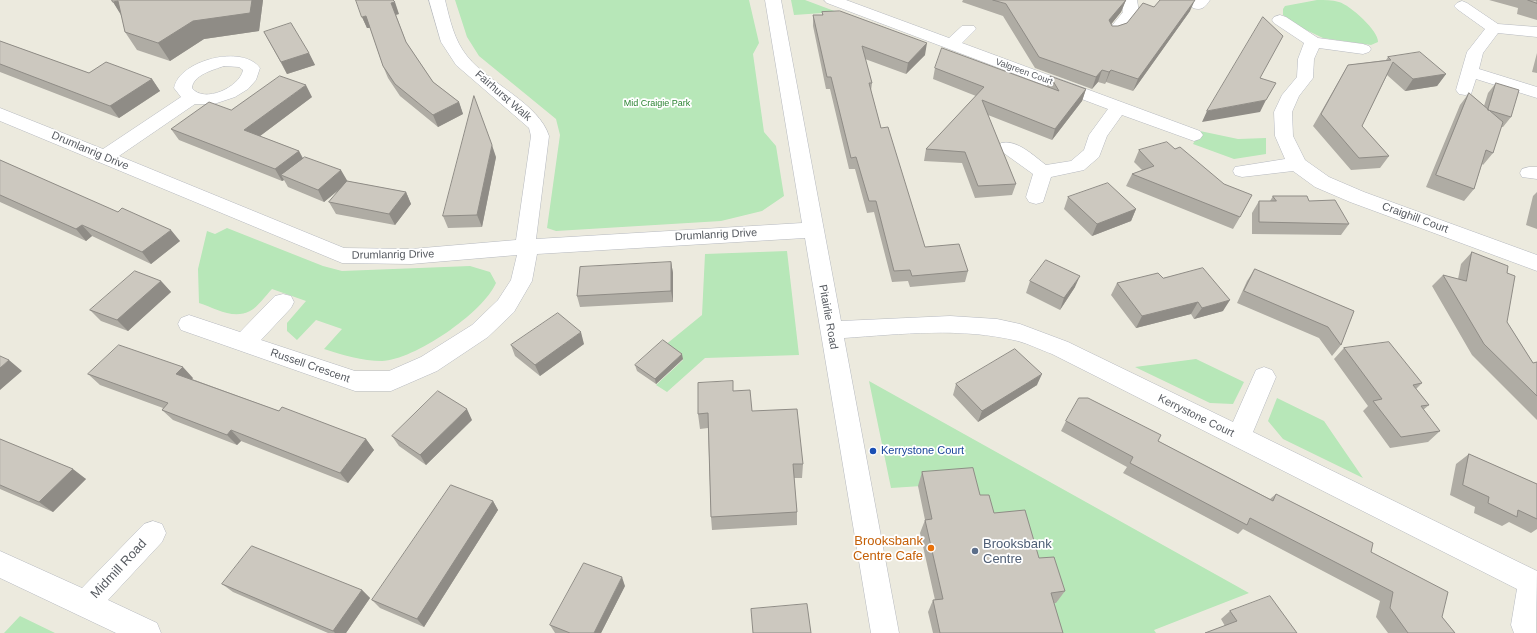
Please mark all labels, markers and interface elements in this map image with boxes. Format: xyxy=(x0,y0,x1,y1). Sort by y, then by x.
street label: Valgreen Court xyxy=(994,57,1054,87)
street label: Fairhurst Walk xyxy=(472,68,534,124)
park label: Mid Craigie Park xyxy=(624,99,690,109)
street label: Drumlanrig Drive xyxy=(49,129,131,173)
street label: Craighill Court xyxy=(1380,200,1450,236)
street label: Drumlanrig Drive xyxy=(674,226,758,244)
street label: Drumlanrig Drive xyxy=(352,248,434,262)
street label: Pitairlie Road xyxy=(816,284,840,350)
street label: Russell Crescent xyxy=(269,346,351,386)
street label: Kerrystone Court xyxy=(1156,392,1236,440)
place label: Kerrystone Court xyxy=(881,444,964,458)
marker: Kerrystone Court xyxy=(868,446,878,456)
place label: Brooksbank Centre Cafe xyxy=(853,533,923,564)
street label: Midmill Road xyxy=(88,536,150,602)
place label: Brooksbank Centre xyxy=(983,536,1052,567)
marker: Brooksbank Centre Cafe xyxy=(926,543,936,553)
marker: Brooksbank Centre xyxy=(970,546,980,556)

